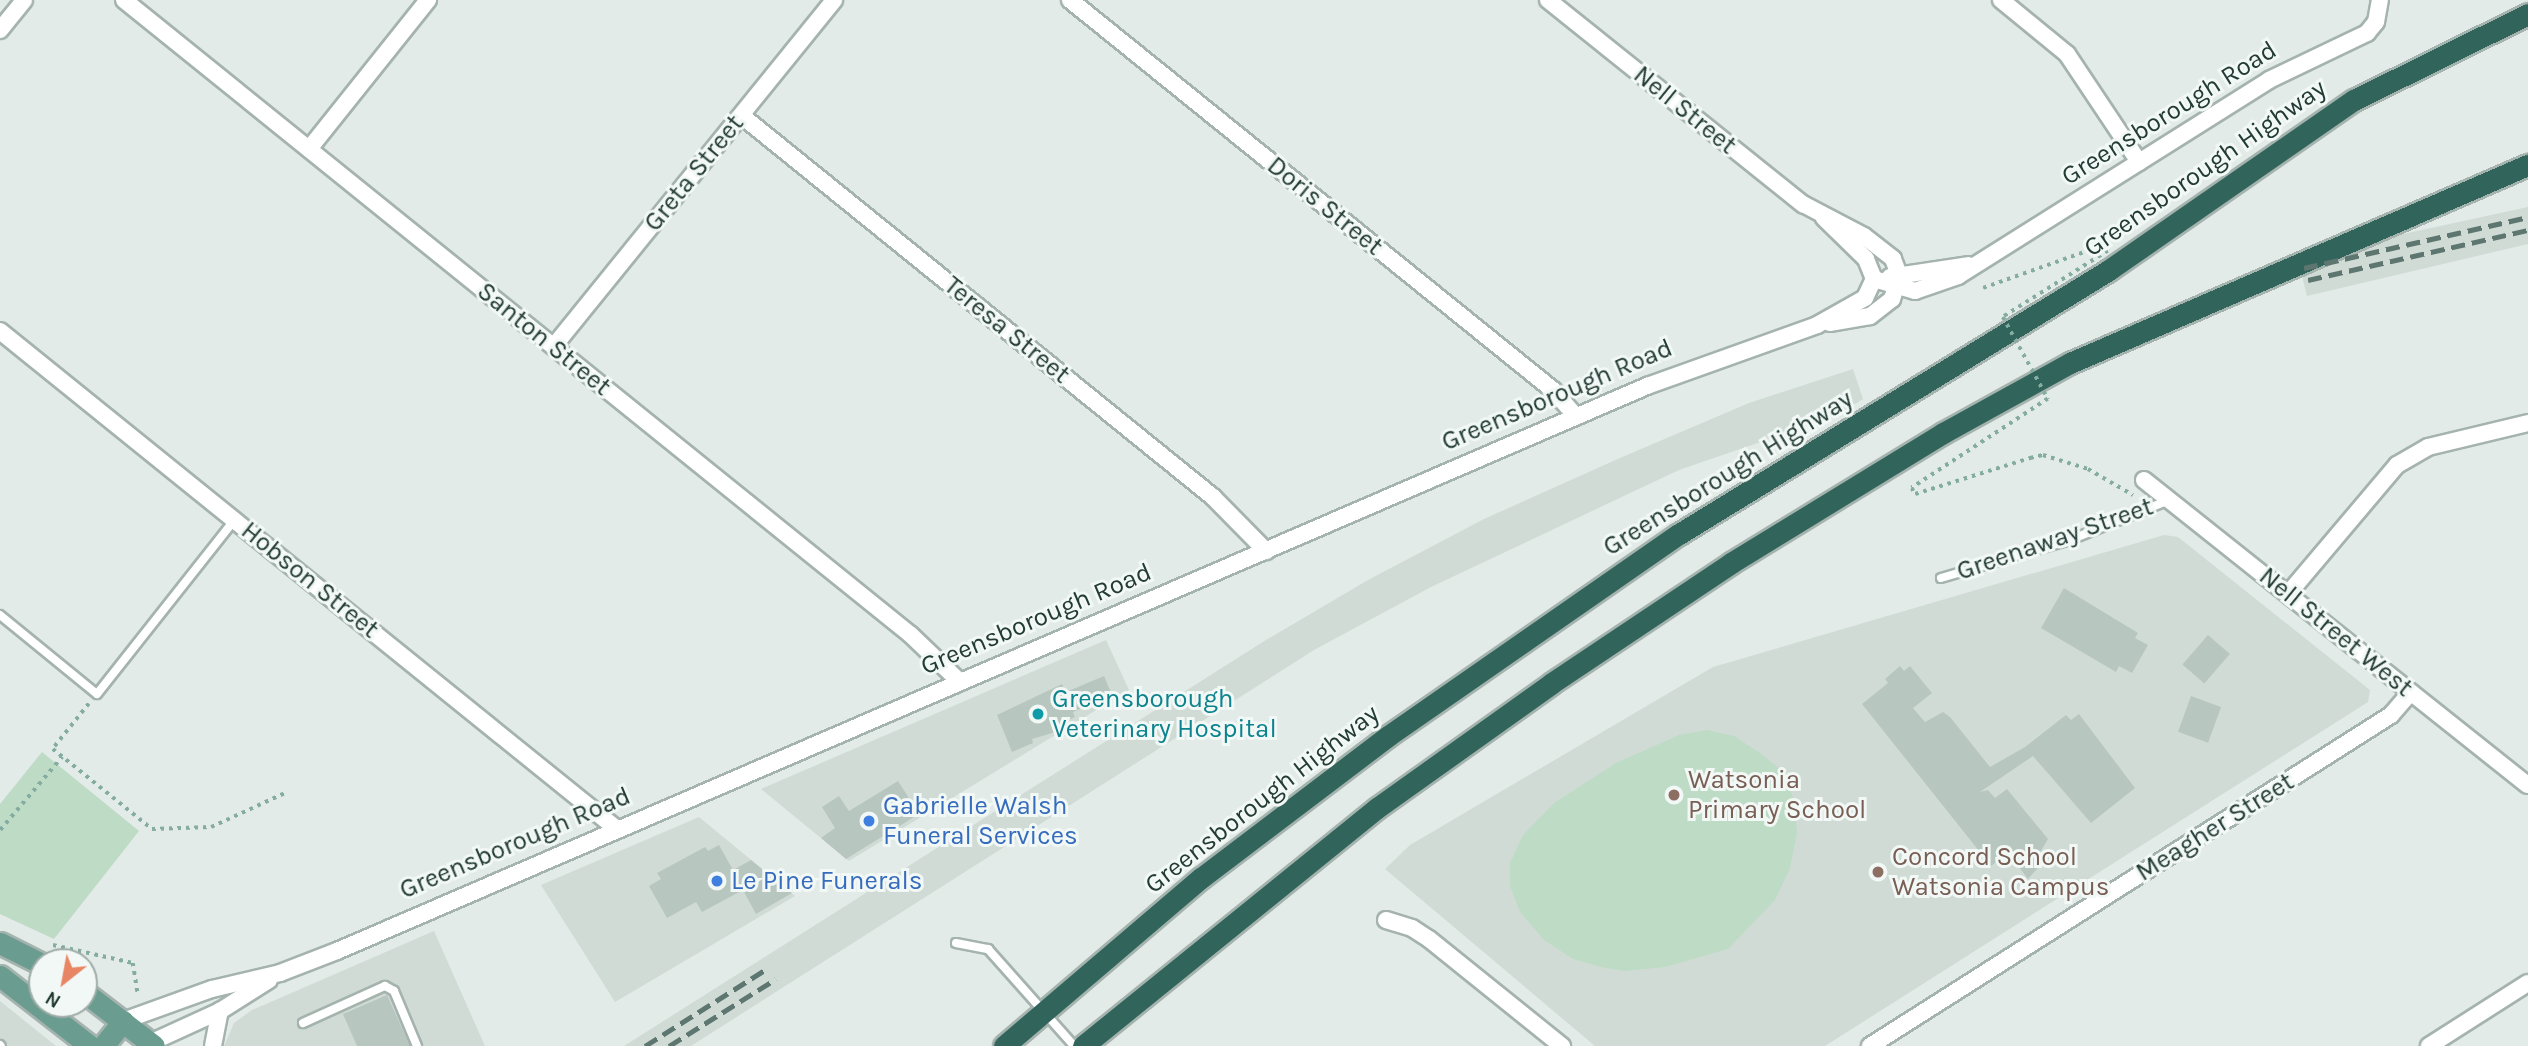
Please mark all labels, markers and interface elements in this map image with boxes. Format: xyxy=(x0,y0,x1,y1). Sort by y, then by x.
street label: Greensborough Road xyxy=(2056,34,2282,192)
street label: Nell Street xyxy=(1627,59,1743,161)
street label: Greensborough Highway xyxy=(2078,72,2332,264)
street label: Greta Street xyxy=(637,108,751,238)
street label: Doris Street xyxy=(1261,150,1389,262)
street label: Teresa Street xyxy=(938,270,1076,390)
street label: Santon Street xyxy=(471,276,617,402)
street label: Greensborough Road xyxy=(1437,332,1677,458)
street label: Greensborough Highway xyxy=(1597,383,1859,563)
street label: Greenaway Street xyxy=(1953,491,2157,587)
street label: Hobson Street xyxy=(235,515,385,645)
street label: Greensborough Road xyxy=(916,556,1156,682)
street label: Nell Street West xyxy=(2253,561,2419,703)
place label: Greensborough Veterinary Hospital xyxy=(1052,683,1277,744)
street label: Greensborough Highway xyxy=(1139,698,1385,900)
marker: Greensborough Veterinary Hospital xyxy=(1030,706,1046,722)
place label: Watsonia Primary School xyxy=(1688,764,1866,826)
street label: Meagher Street xyxy=(2130,766,2300,888)
street label: Greensborough Road xyxy=(395,780,635,906)
marker: Watsonia Primary School xyxy=(1666,787,1682,803)
place label: Gabrielle Walsh Funeral Services xyxy=(883,790,1078,852)
marker: Gabrielle Walsh Funeral Services xyxy=(861,813,877,829)
place label: Concord School Watsonia Campus xyxy=(1892,841,2109,903)
marker: Concord School Watsonia Campus xyxy=(1870,864,1886,880)
place label: Le Pine Funerals xyxy=(731,865,922,897)
marker: Le Pine Funerals xyxy=(709,873,725,889)
north arrow xyxy=(28,948,98,1018)
text: N xyxy=(42,986,65,1012)

